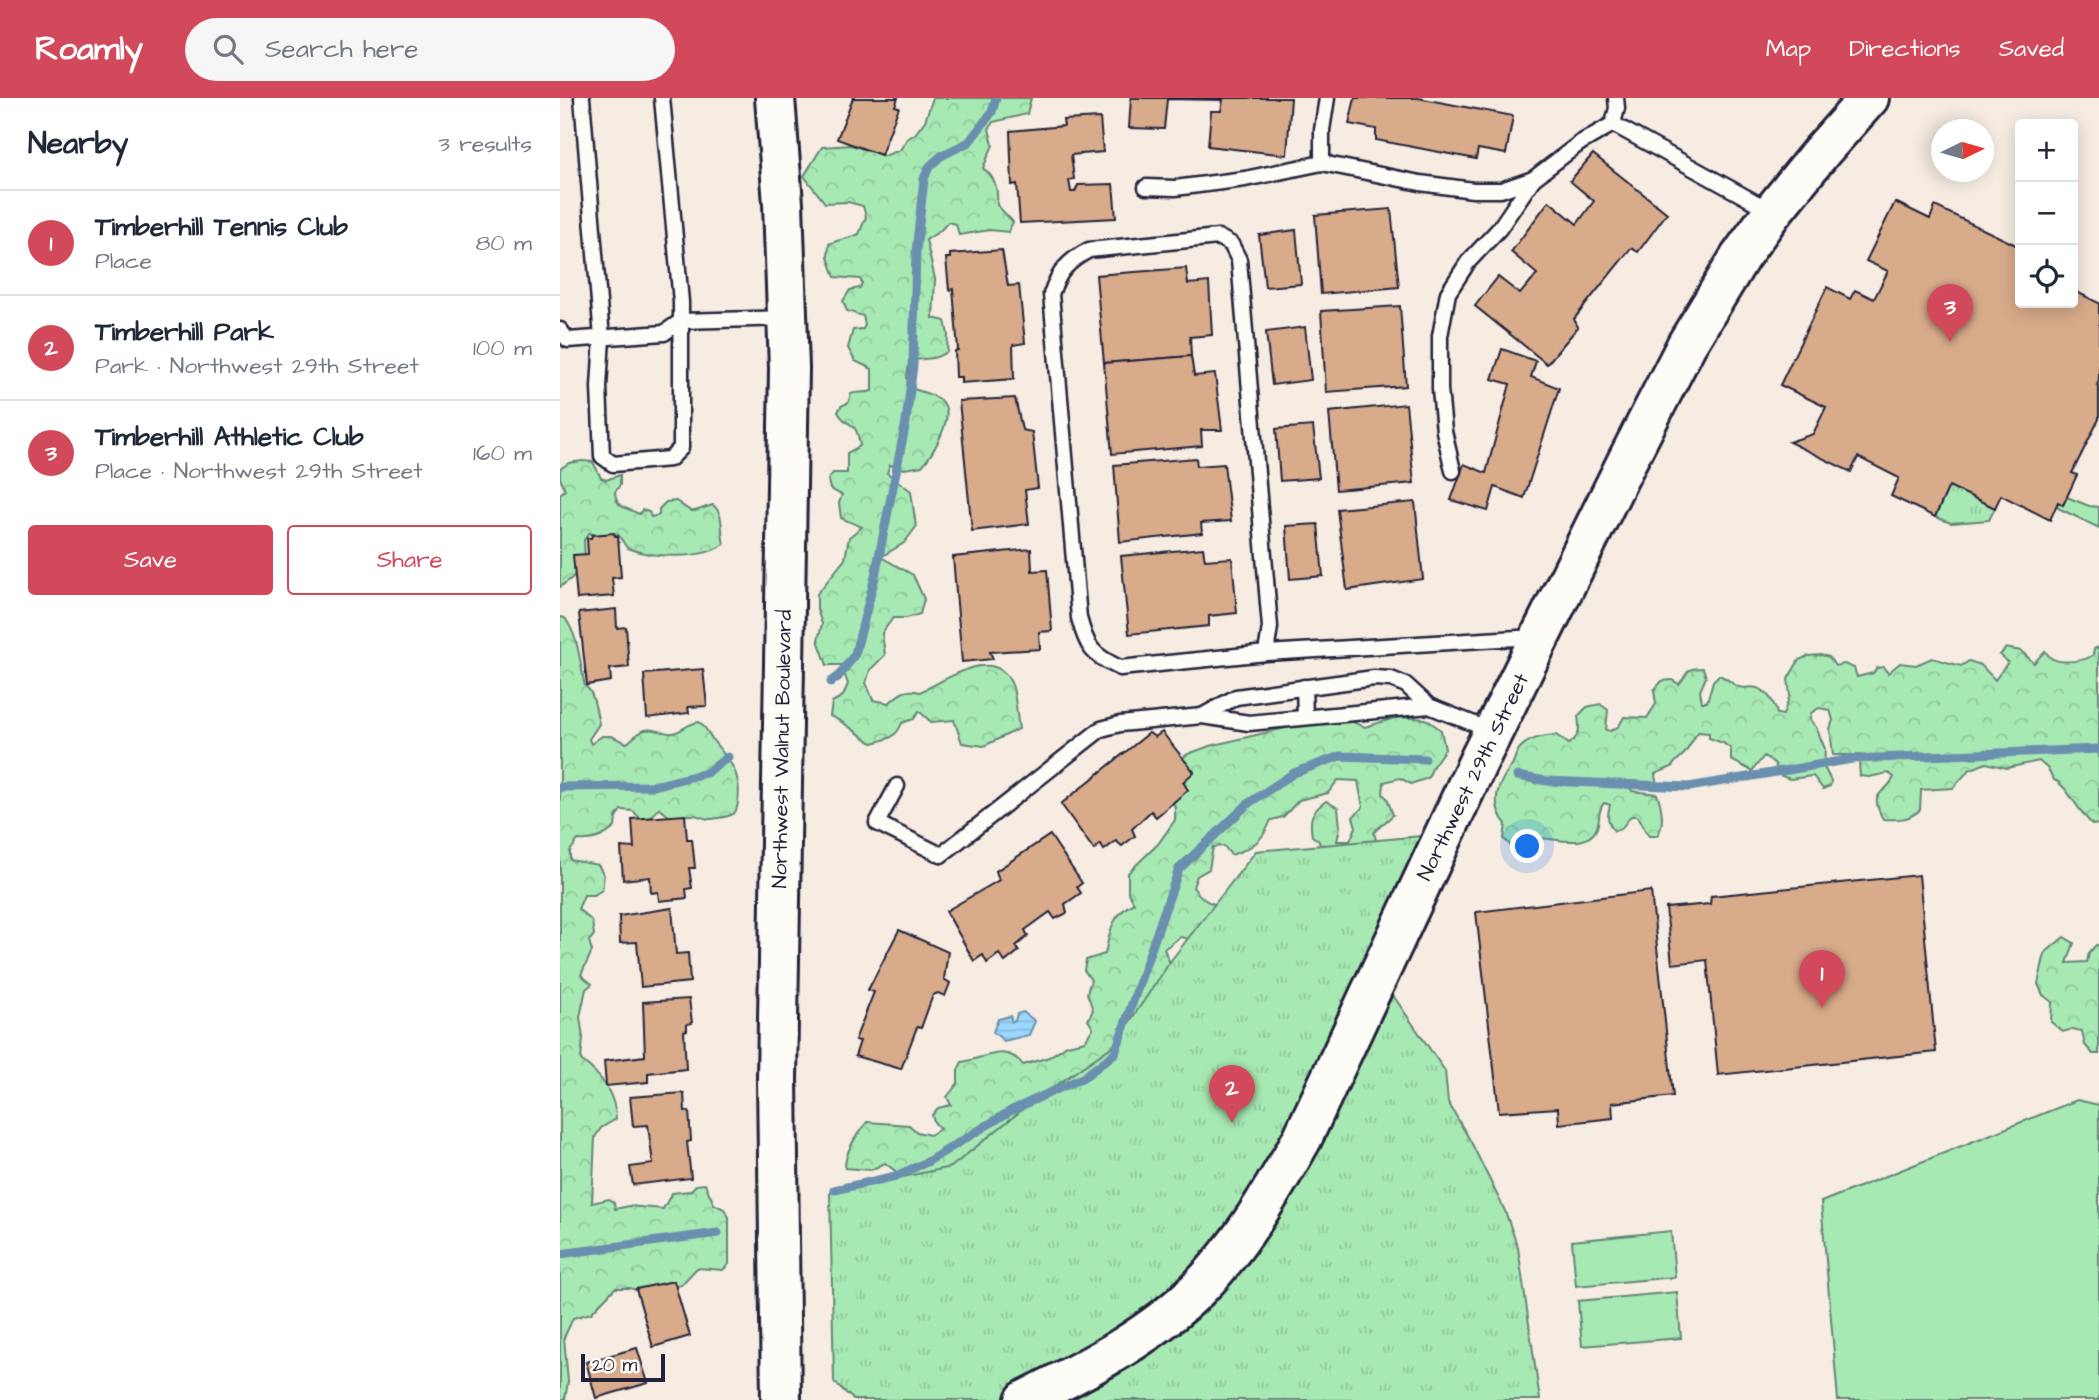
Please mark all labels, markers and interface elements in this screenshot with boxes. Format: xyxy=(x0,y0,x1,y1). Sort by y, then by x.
search box xyxy=(185,18,675,81)
text: Roamly xyxy=(35,26,143,72)
icon: search xyxy=(209,30,247,68)
text: Search here xyxy=(265,31,418,67)
text: Map xyxy=(1766,32,1811,66)
text: Directions xyxy=(1849,32,1961,66)
text: Saved xyxy=(1999,32,2064,66)
north arrow xyxy=(1931,119,1994,182)
map controls xyxy=(2015,119,2078,308)
button: + xyxy=(2015,119,2078,182)
text: Nearby xyxy=(28,123,128,165)
text: 3 results xyxy=(438,128,532,160)
button: − xyxy=(2015,182,2078,245)
text: Timberhill Tennis Club xyxy=(95,209,348,245)
text: 1 xyxy=(50,227,52,259)
text: 80 m xyxy=(475,227,532,259)
text: Place xyxy=(95,245,152,277)
button: locate xyxy=(2015,245,2078,308)
pin: 3 xyxy=(1927,284,1973,342)
text: Timberhill Park xyxy=(95,314,274,350)
text: 2 xyxy=(44,332,58,364)
text: 100 m xyxy=(473,332,532,364)
text: Park · Northwest 29th Street xyxy=(95,350,419,382)
text: Timberhill Athletic Club xyxy=(95,419,364,455)
text: 3 xyxy=(45,437,57,469)
text: 160 m xyxy=(473,437,532,469)
text: Place · Northwest 29th Street xyxy=(95,455,423,487)
button: Save xyxy=(28,525,273,595)
button: Share xyxy=(287,525,532,595)
street label: Northwest Walnut Boulevard xyxy=(765,609,799,889)
street label: Northwest 29th Street xyxy=(1410,668,1536,886)
your location xyxy=(1510,829,1544,863)
pin: 1 xyxy=(1799,950,1845,1008)
pin: 2 xyxy=(1209,1065,1255,1123)
scale bar xyxy=(581,1351,665,1383)
text: 20 m xyxy=(592,1352,637,1379)

